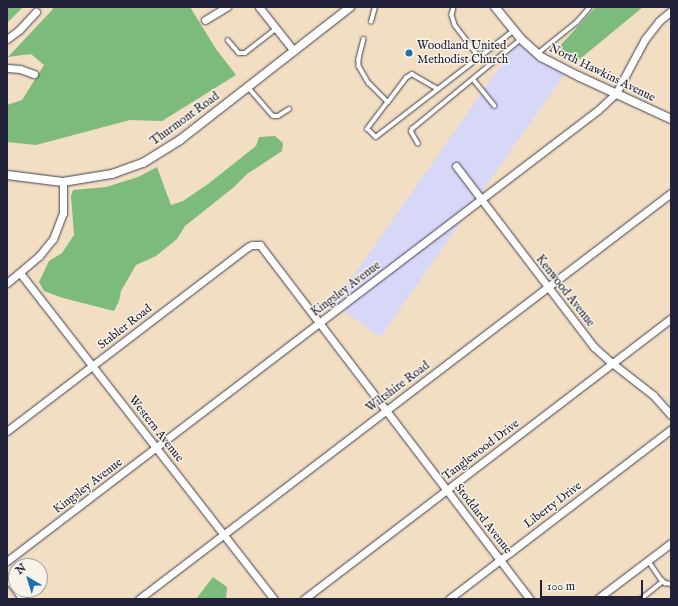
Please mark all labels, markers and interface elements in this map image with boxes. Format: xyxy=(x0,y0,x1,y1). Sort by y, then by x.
place label: Woodland United Methodist Church xyxy=(417,39,508,67)
street label: North Hawkins Avenue xyxy=(546,41,658,105)
marker: Woodland United Methodist Church xyxy=(404,48,414,58)
street label: Thurmont Road xyxy=(148,89,222,149)
street label: Kenwood Avenue xyxy=(533,252,597,330)
street label: Kingsley Avenue xyxy=(309,258,383,320)
street label: Stabler Road xyxy=(95,301,155,353)
street label: Wiltshire Road xyxy=(364,359,432,415)
street label: Western Avenue xyxy=(126,393,186,465)
street label: Tanglewood Drive xyxy=(440,416,522,484)
street label: Kingsley Avenue xyxy=(51,455,125,517)
street label: Liberty Drive xyxy=(521,479,585,531)
street label: Stoddard Avenue xyxy=(451,481,515,557)
north arrow xyxy=(8,558,48,598)
text: N xyxy=(13,561,29,578)
scale bar xyxy=(542,572,645,598)
text: 100 m xyxy=(547,579,575,594)

